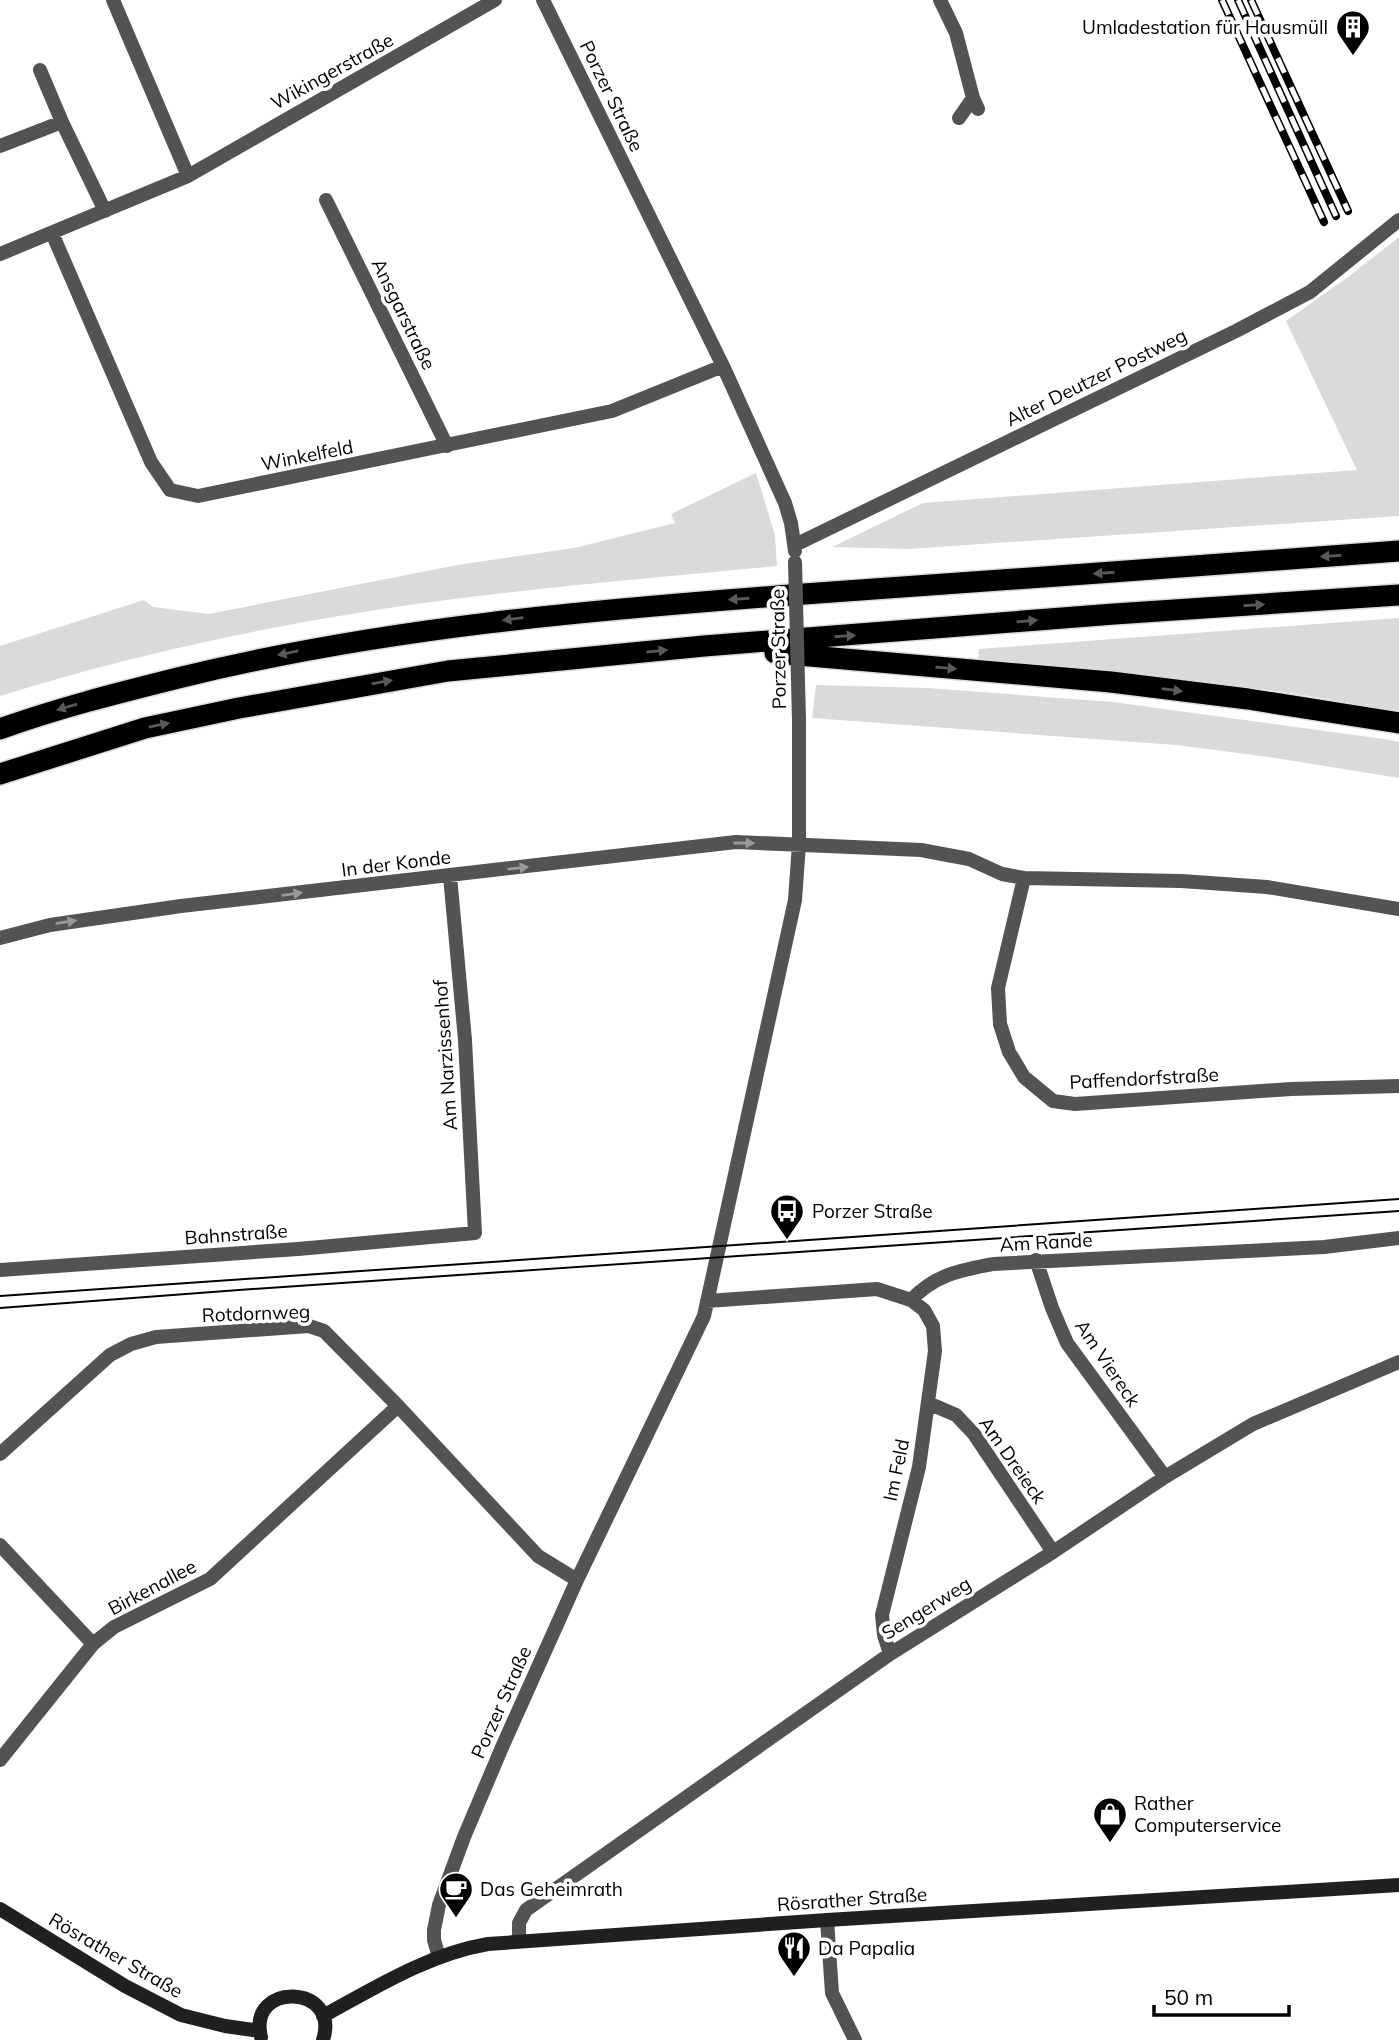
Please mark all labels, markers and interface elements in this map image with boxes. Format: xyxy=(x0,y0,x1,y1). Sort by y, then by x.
building icon: Umladestation für Hausmüll xyxy=(1334,8,1372,57)
place label: Umladestation für Hausmüll xyxy=(1082,15,1328,39)
street label: Wikingerstraße xyxy=(267,27,397,115)
street label: Porzer Straße xyxy=(575,37,649,155)
street label: Ansgarstraße xyxy=(367,254,441,374)
street label: Alter Deutzer Postweg xyxy=(1002,323,1190,431)
street label: Winkelfeld xyxy=(259,434,355,476)
one-way arrow xyxy=(1320,551,1342,562)
one-way arrow xyxy=(1093,567,1115,578)
street label: Porzer Straße xyxy=(765,588,791,710)
one-way arrow xyxy=(728,594,750,605)
one-way arrow xyxy=(1244,599,1266,610)
one-way arrow xyxy=(501,614,523,625)
one-way arrow xyxy=(1017,615,1039,626)
one-way arrow xyxy=(834,630,856,641)
one-way arrow xyxy=(646,645,668,656)
one-way arrow xyxy=(277,648,299,659)
one-way arrow xyxy=(935,663,957,674)
one-way arrow xyxy=(371,676,393,687)
one-way arrow xyxy=(1161,684,1183,695)
one-way arrow xyxy=(56,703,77,713)
one-way arrow xyxy=(148,720,170,731)
one-way arrow xyxy=(733,837,755,849)
street label: In der Konde xyxy=(340,844,452,882)
one-way arrow xyxy=(507,862,529,873)
one-way arrow xyxy=(281,888,303,899)
one-way arrow xyxy=(55,916,77,927)
street label: Am Narzissenhof xyxy=(428,978,462,1131)
street label: Paffendorfstraße xyxy=(1069,1062,1219,1094)
bus stop icon: Porzer Straße xyxy=(768,1192,806,1241)
place label: Porzer Straße xyxy=(812,1199,933,1223)
street label: Bahnstraße xyxy=(184,1218,288,1250)
street label: Am Rande xyxy=(999,1228,1093,1256)
street label: Rotdornweg xyxy=(201,1299,311,1327)
street label: Am Viereck xyxy=(1070,1315,1146,1411)
street label: Am Dreieck xyxy=(974,1412,1052,1508)
street label: Im Feld xyxy=(878,1437,914,1503)
street label: Birkenallee xyxy=(104,1554,200,1620)
street label: Sengerweg xyxy=(877,1571,975,1645)
street label: Porzer Straße xyxy=(466,1642,536,1762)
place label: Rather Computerservice xyxy=(1134,1791,1281,1837)
shop icon: Rather Computerservice xyxy=(1091,1795,1129,1844)
cafe icon: Das Geheimrath xyxy=(437,1870,475,1919)
place label: Das Geheimrath xyxy=(480,1877,623,1901)
street label: Rösrather Straße xyxy=(776,1882,928,1916)
street label: Rösrather Straße xyxy=(45,1907,187,2003)
restaurant icon: Da Papalia xyxy=(775,1929,813,1978)
place label: Da Papalia xyxy=(818,1936,915,1960)
scale bar xyxy=(1154,1974,1289,2018)
text: 50 m xyxy=(1164,1984,1213,2010)

